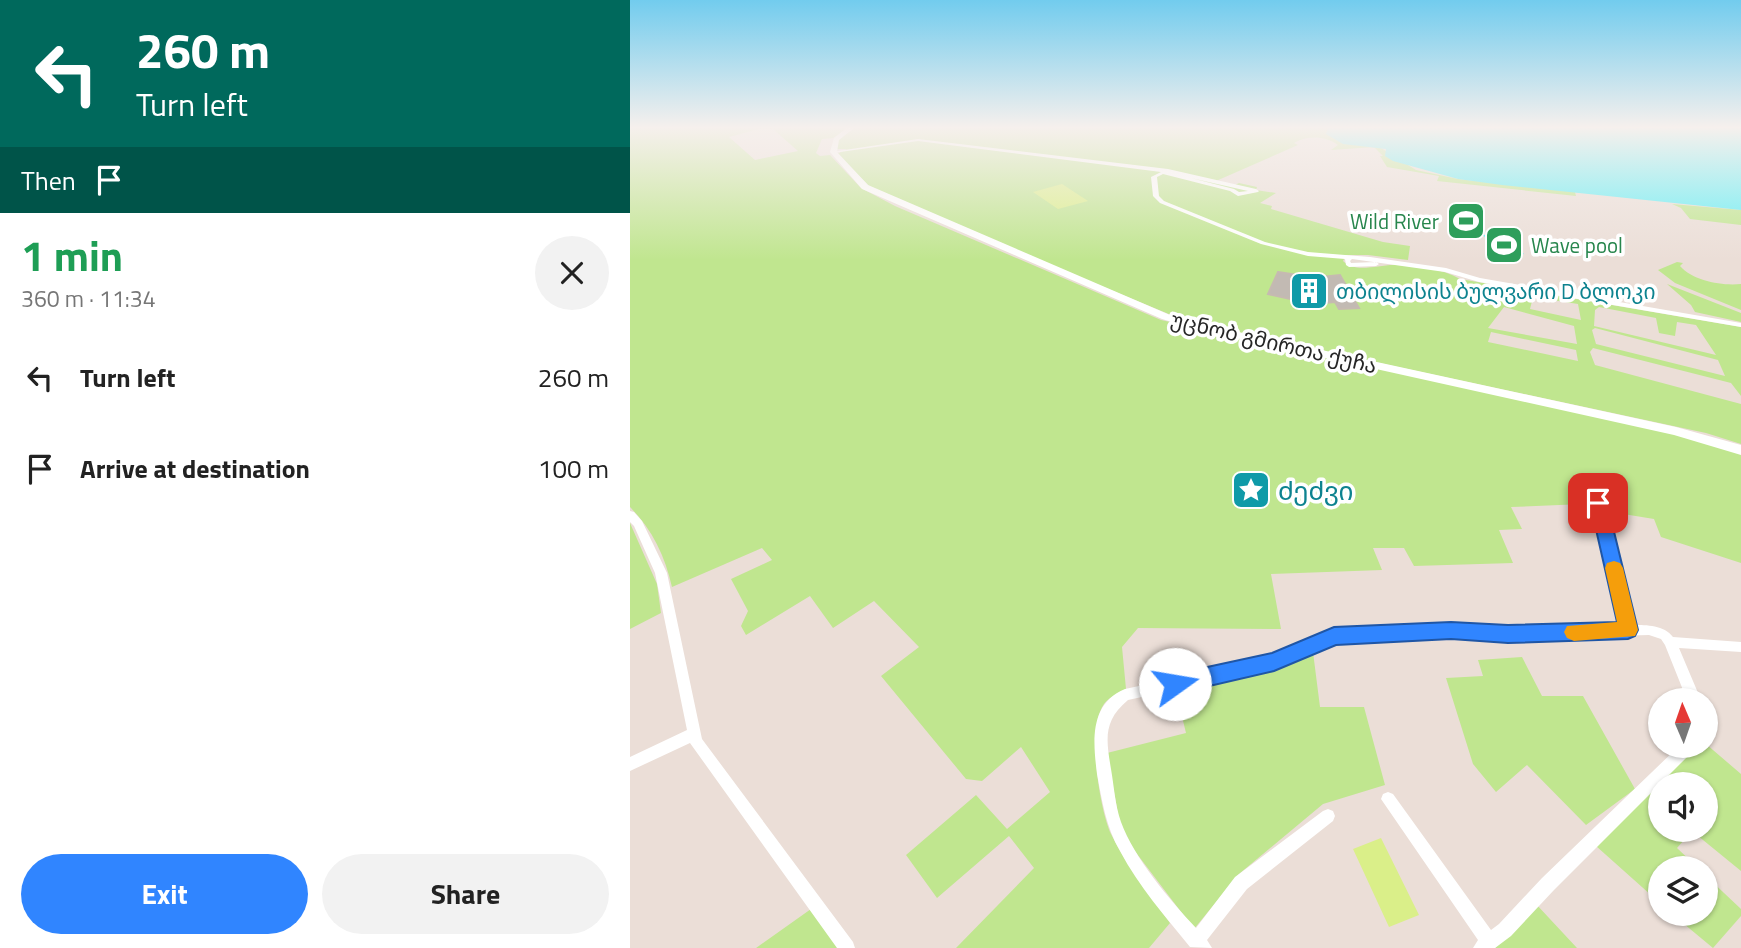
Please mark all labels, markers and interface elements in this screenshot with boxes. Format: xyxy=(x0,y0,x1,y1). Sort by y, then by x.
text: 260 m xyxy=(136,12,270,87)
icon: left xyxy=(21,28,112,119)
text: Turn left xyxy=(136,80,248,128)
text: Then xyxy=(21,161,76,200)
icon: arrive xyxy=(90,161,128,199)
sports icon: Wild River xyxy=(1445,200,1487,242)
place label: Wild River xyxy=(1350,205,1439,237)
text: 1 min xyxy=(21,223,123,287)
sports icon: Wave pool xyxy=(1483,224,1525,266)
place label: Wave pool xyxy=(1531,229,1623,261)
button: close xyxy=(535,236,609,310)
building icon: თბილისის ბულვარი D ბლოკი xyxy=(1288,270,1330,312)
place label: თბილისის ბულვარი D ბლოკი xyxy=(1336,275,1656,307)
text: 360 m · 11:34 xyxy=(21,281,156,316)
street label: უცნობ გმირთა ქუჩა xyxy=(1168,303,1380,381)
text: Turn left xyxy=(80,358,175,397)
text: 260 m xyxy=(538,358,609,397)
icon: left xyxy=(21,359,59,397)
text: Arrive at destination xyxy=(80,449,310,488)
text: 100 m xyxy=(538,449,609,488)
icon: arrive xyxy=(21,450,59,488)
place icon: ძეძვი xyxy=(1230,469,1272,511)
place label: ძეძვი xyxy=(1278,471,1353,510)
pin xyxy=(1568,473,1628,533)
icon: arrive xyxy=(1579,484,1617,522)
position arrow xyxy=(1138,647,1212,721)
north arrow xyxy=(1648,688,1718,758)
map controls xyxy=(1648,688,1718,926)
button: sound xyxy=(1648,772,1718,842)
button: Exit xyxy=(21,854,308,934)
button: Share xyxy=(322,854,609,934)
button: layers xyxy=(1648,856,1718,926)

